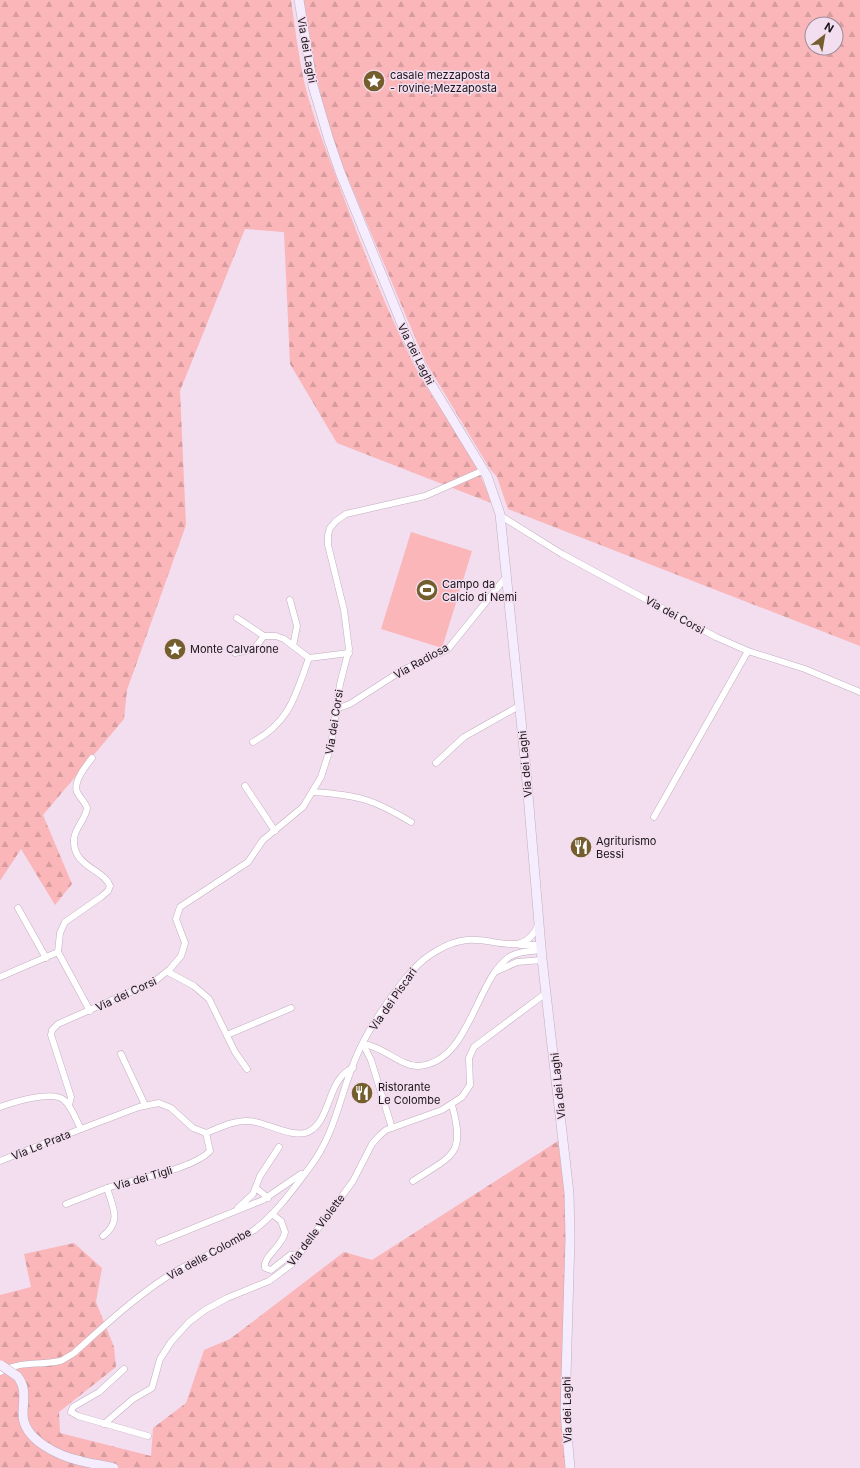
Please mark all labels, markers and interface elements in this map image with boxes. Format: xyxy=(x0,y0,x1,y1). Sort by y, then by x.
street label: Via dei Laghi xyxy=(294,16,320,84)
north arrow xyxy=(804,16,844,56)
text: N xyxy=(822,19,836,36)
place icon: casale mezzaposta - rovine;Mezzaposta xyxy=(361,68,387,94)
place label: casale mezzaposta - rovine;Mezzaposta xyxy=(390,68,497,95)
street label: Via dei Laghi xyxy=(395,321,437,387)
sports icon: Campo da Calcio di Nemi xyxy=(414,577,440,603)
place label: Campo da Calcio di Nemi xyxy=(442,577,517,604)
street label: Via dei Corsi xyxy=(643,593,707,637)
place icon: Monte Calvarone xyxy=(162,636,188,662)
street label: Via Radiosa xyxy=(391,640,451,682)
place label: Monte Calvarone xyxy=(190,642,279,656)
street label: Via dei Corsi xyxy=(322,688,346,756)
street label: Via dei Laghi xyxy=(515,730,535,798)
restaurant icon: Agriturismo Bessi xyxy=(568,834,594,860)
place label: Agriturismo Bessi xyxy=(596,834,657,861)
street label: Via dei Piscari xyxy=(366,965,420,1033)
street label: Via dei Corsi xyxy=(93,974,159,1014)
street label: Via dei Laghi xyxy=(548,1052,568,1120)
restaurant icon: Ristorante Le Colombe xyxy=(349,1080,375,1106)
place label: Ristorante Le Colombe xyxy=(378,1080,440,1107)
street label: Via Le Prata xyxy=(9,1127,73,1163)
street label: Via dei Tigli xyxy=(112,1163,174,1193)
street label: Via delle Violette xyxy=(284,1191,348,1269)
street label: Via delle Colombe xyxy=(164,1225,254,1283)
street label: Via dei Laghi xyxy=(559,1377,575,1443)

